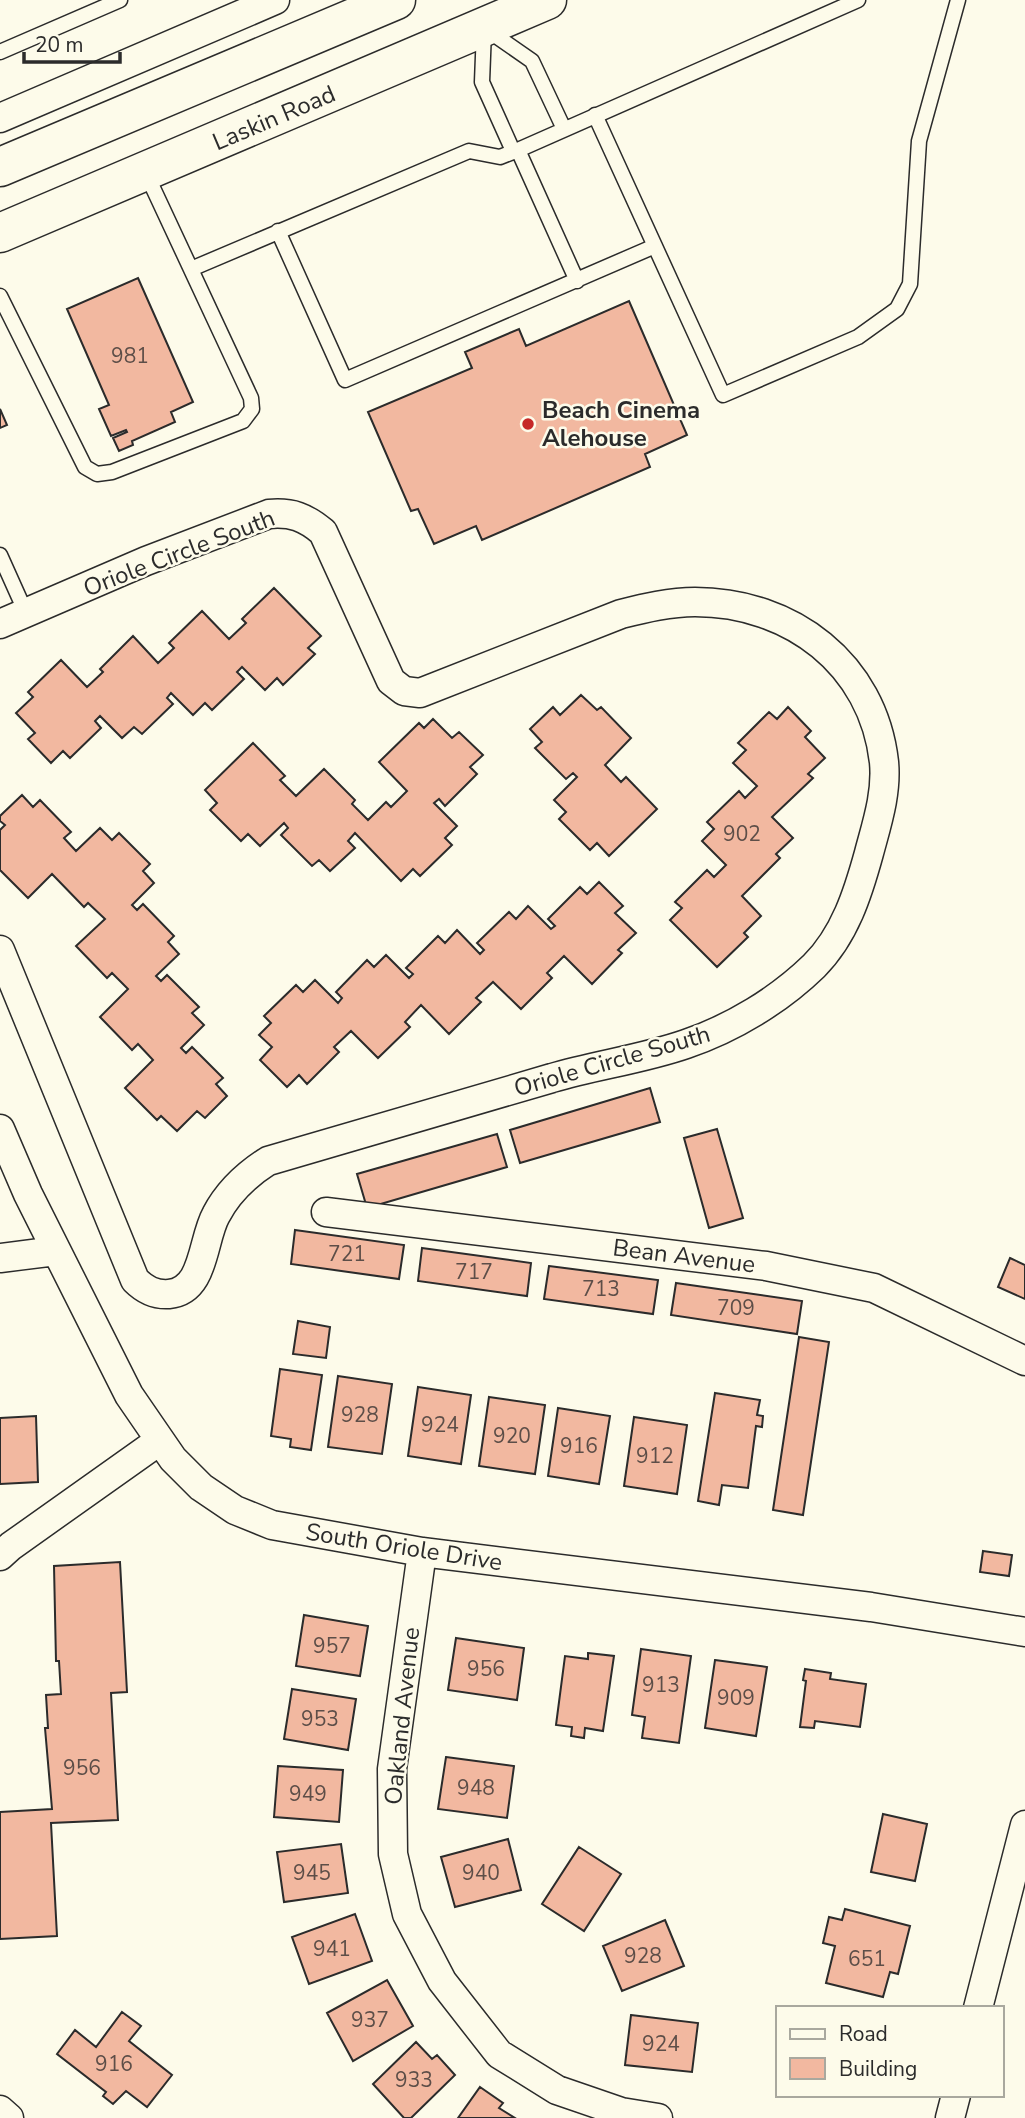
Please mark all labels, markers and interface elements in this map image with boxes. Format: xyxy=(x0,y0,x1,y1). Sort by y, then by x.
scale bar xyxy=(24,21,121,65)
text: 20 m xyxy=(35,31,84,59)
street label: Laskin Road xyxy=(208,78,340,158)
house number: 981 xyxy=(111,342,149,370)
place label: Beach Cinema Alehouse xyxy=(542,394,700,454)
marker: Beach Cinema Alehouse xyxy=(520,416,536,432)
street label: Oriole Circle South xyxy=(79,502,279,604)
house number: 902 xyxy=(723,820,761,848)
street label: Oriole Circle South xyxy=(510,1018,714,1104)
street label: Bean Avenue xyxy=(611,1231,757,1281)
house number: 721 xyxy=(328,1240,366,1268)
house number: 717 xyxy=(455,1258,493,1286)
house number: 713 xyxy=(582,1275,620,1303)
house number: 709 xyxy=(717,1294,755,1322)
house number: 928 xyxy=(341,1401,379,1429)
house number: 924 xyxy=(421,1411,459,1439)
house number: 920 xyxy=(493,1422,531,1450)
house number: 916 xyxy=(560,1432,598,1460)
house number: 912 xyxy=(636,1442,674,1470)
street label: South Oriole Drive xyxy=(303,1516,505,1578)
street label: Oakland Avenue xyxy=(377,1626,427,1806)
house number: 957 xyxy=(313,1632,351,1660)
house number: 956 xyxy=(467,1655,505,1683)
house number: 913 xyxy=(642,1671,680,1699)
house number: 909 xyxy=(717,1684,755,1712)
house number: 953 xyxy=(301,1705,339,1733)
house number: 956 xyxy=(63,1754,101,1782)
house number: 948 xyxy=(457,1774,495,1802)
house number: 949 xyxy=(289,1780,327,1808)
house number: 945 xyxy=(293,1859,331,1887)
house number: 940 xyxy=(462,1859,500,1887)
house number: 941 xyxy=(313,1935,351,1963)
house number: 928 xyxy=(624,1942,662,1970)
house number: 651 xyxy=(848,1945,886,1973)
house number: 937 xyxy=(351,2006,389,2034)
legend xyxy=(776,2006,1004,2097)
text: Road xyxy=(839,2020,888,2048)
house number: 924 xyxy=(642,2030,680,2058)
house number: 916 xyxy=(95,2050,133,2078)
text: Building xyxy=(839,2055,917,2083)
house number: 933 xyxy=(395,2066,433,2094)

